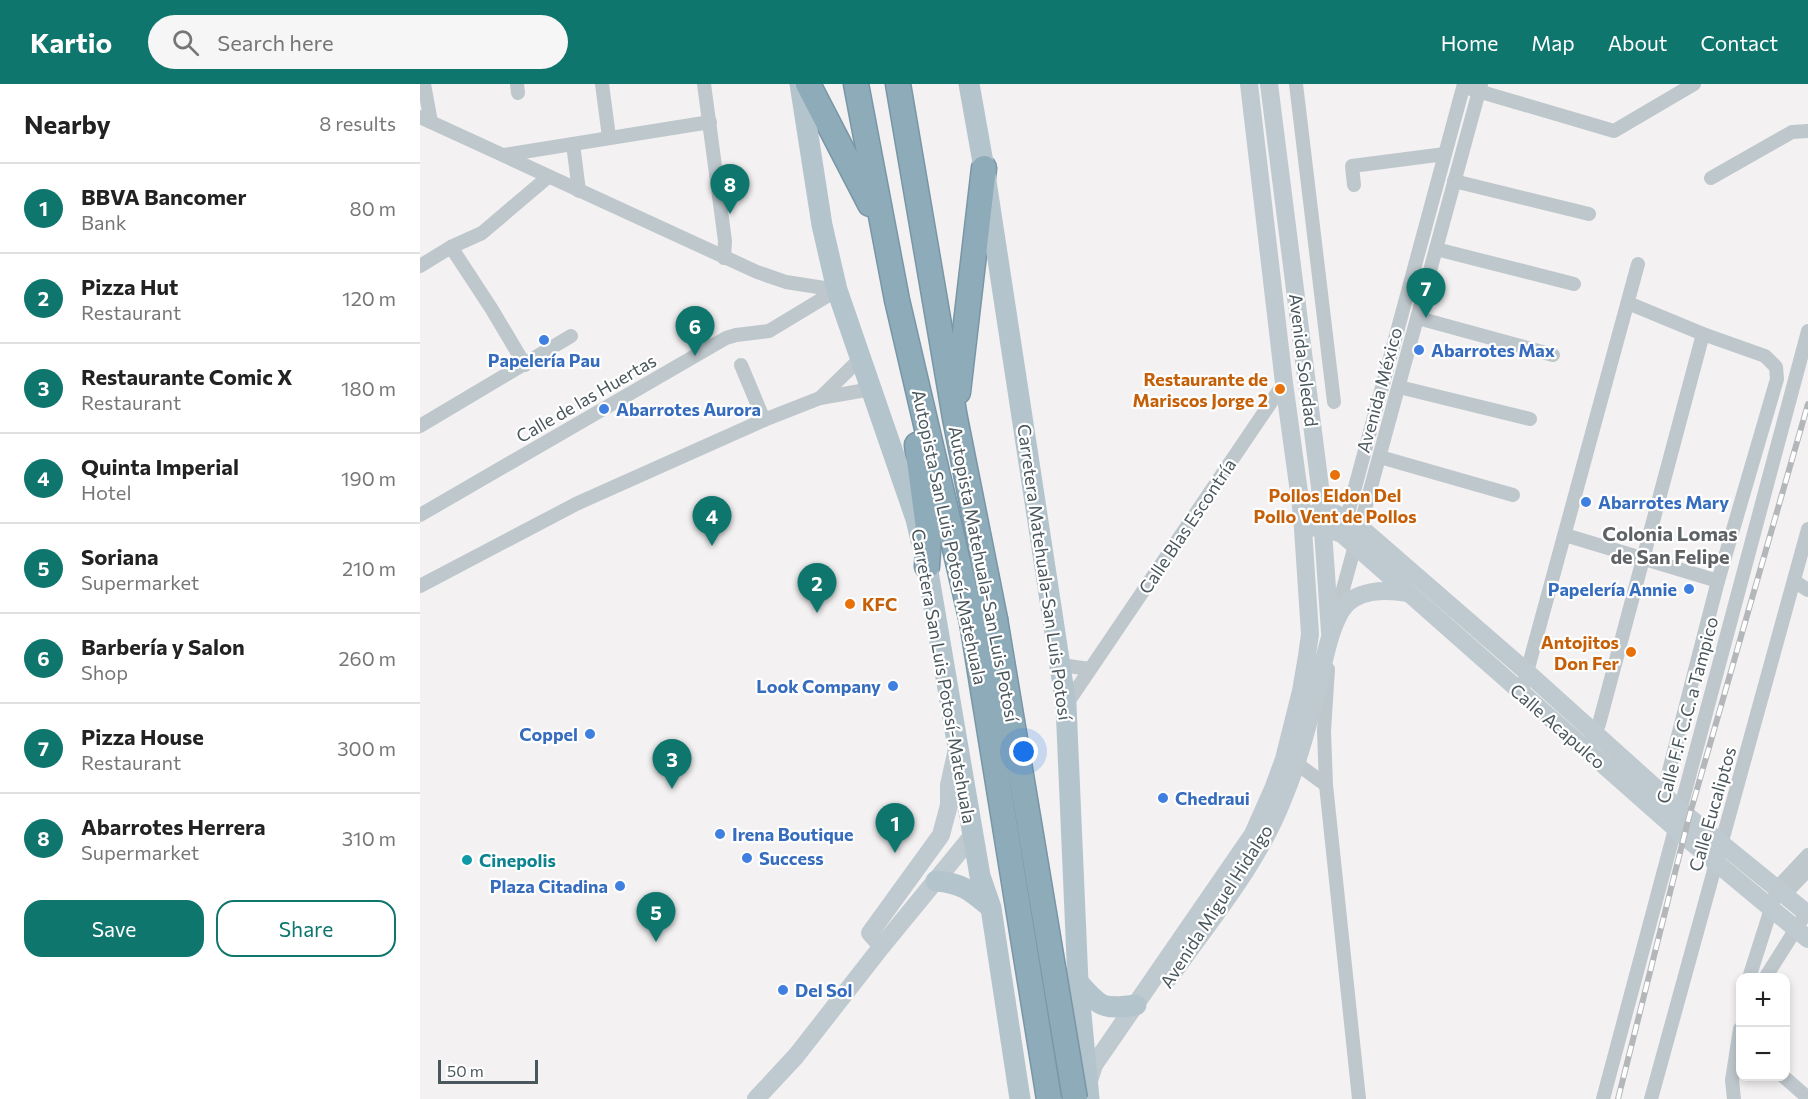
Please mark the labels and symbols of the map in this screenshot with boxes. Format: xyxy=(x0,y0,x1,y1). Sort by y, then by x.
pin: 8 xyxy=(710,164,750,214)
pin: 7 xyxy=(1406,268,1446,318)
street label: Avenida Soledad xyxy=(1285,292,1323,428)
pin: 6 xyxy=(676,306,714,356)
street label: Avenida México xyxy=(1352,325,1406,455)
marker: Papelería Pau xyxy=(537,333,551,347)
place label: Abarrotes Max xyxy=(1431,339,1555,361)
marker: Abarrotes Max xyxy=(1412,343,1426,357)
place label: Papelería Pau xyxy=(488,349,600,371)
street label: Calle de las Huertas xyxy=(512,349,660,447)
place label: Restaurante de Mariscos Jorge 2 xyxy=(1133,368,1268,411)
marker: Restaurante de Mariscos Jorge 2 xyxy=(1273,382,1287,396)
street label: Autopista San Luis Potosí-Matehuala xyxy=(908,387,992,687)
place label: Abarrotes Aurora xyxy=(616,398,761,420)
marker: Abarrotes Aurora xyxy=(597,402,611,416)
street label: Carretera Matehuala-San Luis Potosí xyxy=(1013,422,1077,723)
street label: Autopista Matehuala-San Luis Potosí xyxy=(944,424,1024,725)
street label: Calle Blas Escontría xyxy=(1134,454,1240,598)
marker: Pollos Eldon Del Pollo Vent de Pollos xyxy=(1328,468,1342,482)
place label: Pollos Eldon Del Pollo Vent de Pollos xyxy=(1253,484,1417,527)
place label: Abarrotes Mary xyxy=(1598,491,1729,513)
marker: Abarrotes Mary xyxy=(1579,495,1593,509)
pin: 4 xyxy=(692,496,732,546)
district label: Colonia Lomas de San Felipe xyxy=(1602,521,1738,568)
street label: Carretera San Luis Potosí-Matehuala xyxy=(907,527,981,825)
pin: 2 xyxy=(798,564,836,613)
place label: Papelería Annie xyxy=(1548,578,1677,600)
marker: Papelería Annie xyxy=(1682,582,1696,596)
place label: KFC xyxy=(862,593,897,615)
marker: KFC xyxy=(843,597,857,611)
street label: Calle F.F. C.C. a Tampico xyxy=(1651,614,1723,806)
place label: Antojitos Don Fer xyxy=(1541,631,1620,674)
marker: Antojitos Don Fer xyxy=(1624,645,1638,659)
place label: Look Company xyxy=(756,675,881,697)
marker: Look Company xyxy=(886,679,900,693)
street label: Calle Acapulco xyxy=(1506,679,1610,773)
place label: Coppel xyxy=(519,723,578,745)
marker: Coppel xyxy=(583,727,597,741)
your location xyxy=(1009,737,1038,766)
pin: 3 xyxy=(652,740,692,789)
street label: Calle Eucaliptos xyxy=(1684,744,1740,874)
place label: Chedraui xyxy=(1175,787,1250,809)
marker: Chedraui xyxy=(1156,791,1170,805)
pin: 1 xyxy=(876,804,914,853)
street label: Avenida Miguel Hidalgo xyxy=(1155,820,1277,992)
place label: Irena Boutique xyxy=(732,823,854,845)
marker: Irena Boutique xyxy=(713,827,727,841)
place label: Success xyxy=(759,847,824,869)
place label: Cinepolis xyxy=(479,849,556,871)
marker: Success xyxy=(740,851,754,865)
marker: Cinepolis xyxy=(460,853,474,867)
place label: Plaza Citadina xyxy=(490,875,608,897)
marker: Plaza Citadina xyxy=(613,879,627,893)
pin: 5 xyxy=(636,892,676,942)
place label: Del Sol xyxy=(795,979,853,1001)
marker: Del Sol xyxy=(776,983,790,997)
scale bar xyxy=(438,1057,538,1084)

